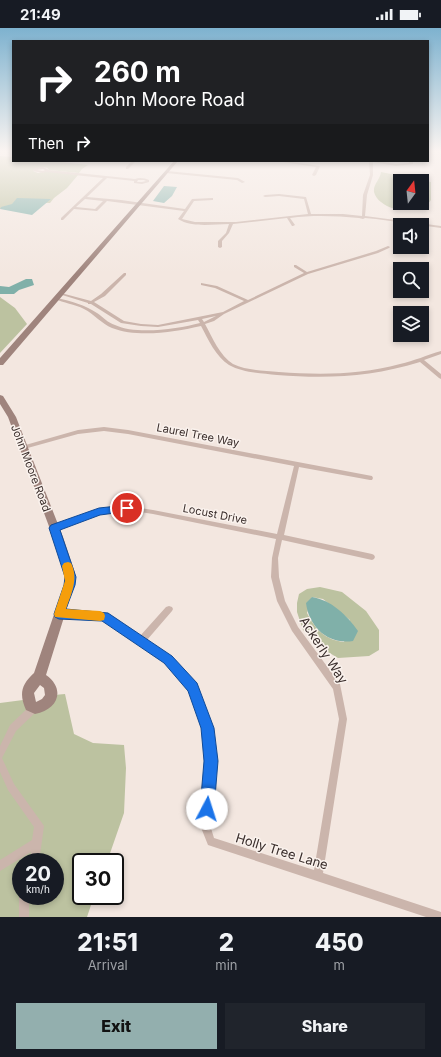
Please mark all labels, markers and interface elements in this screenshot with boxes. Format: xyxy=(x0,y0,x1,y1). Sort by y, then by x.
text: 21:49 xyxy=(20,5,61,24)
text: 260 m xyxy=(94,55,181,89)
icon: right xyxy=(28,56,80,108)
text: John Moore Road xyxy=(94,89,245,110)
icon: right xyxy=(72,132,94,154)
text: Then xyxy=(28,134,64,153)
north arrow xyxy=(393,174,429,210)
map controls xyxy=(393,174,429,342)
button: sound xyxy=(393,218,429,254)
button: search xyxy=(393,262,429,298)
button: layers xyxy=(393,306,429,342)
street label: Laurel Tree Way xyxy=(155,420,241,450)
street label: John Moore Road xyxy=(8,422,54,514)
pin xyxy=(110,491,144,525)
icon: arrive xyxy=(116,497,138,519)
street label: Locust Drive xyxy=(182,501,248,527)
street label: Ackerly Way xyxy=(296,613,352,687)
position arrow xyxy=(186,788,228,830)
street label: Holly Tree Lane xyxy=(234,829,330,873)
speed limit sign: 30 xyxy=(72,853,124,905)
text: 20 xyxy=(25,862,51,886)
text: km/h xyxy=(26,883,50,895)
text: 21:51 xyxy=(77,928,138,957)
text: 2 xyxy=(219,928,234,957)
text: 450 xyxy=(315,928,364,957)
text: Arrival xyxy=(88,957,128,973)
text: min xyxy=(215,957,238,973)
text: m xyxy=(334,957,345,973)
button: Exit xyxy=(16,1003,217,1049)
button: Share xyxy=(225,1003,425,1049)

